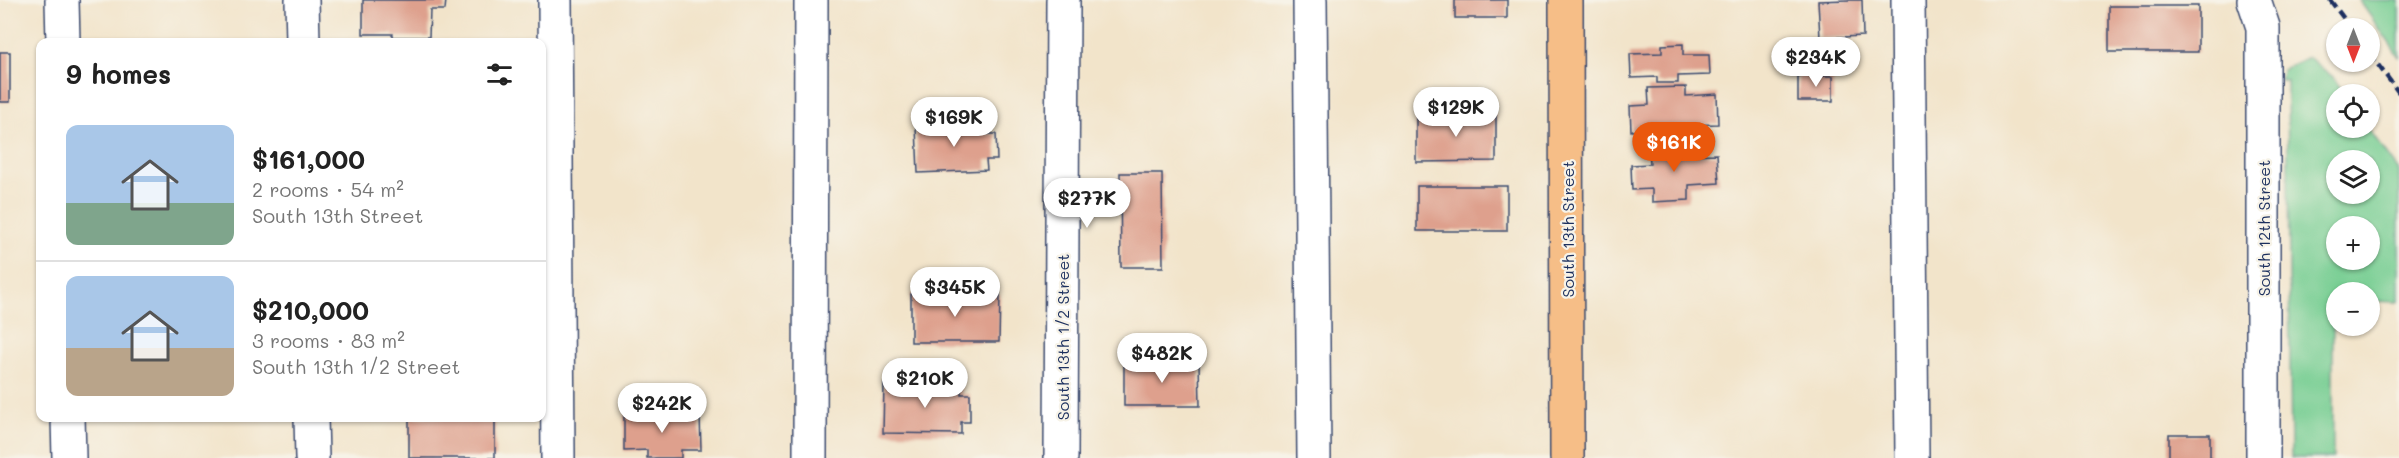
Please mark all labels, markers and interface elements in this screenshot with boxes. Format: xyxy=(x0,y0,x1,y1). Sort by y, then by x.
north arrow xyxy=(2326,18,2380,72)
map controls xyxy=(2326,18,2380,336)
pin: $234K xyxy=(1774,37,1858,88)
text: $234K xyxy=(1785,43,1847,69)
text: 9 homes xyxy=(66,57,171,91)
icon: filters xyxy=(483,58,516,91)
button: locate xyxy=(2326,84,2380,138)
pin: $129K xyxy=(1414,87,1498,138)
text: $129K xyxy=(1427,93,1485,119)
pin: $169K xyxy=(912,97,996,148)
text: $169K xyxy=(925,103,983,129)
pin: $161K xyxy=(1632,122,1716,173)
text: $161K xyxy=(1646,128,1702,154)
text: $161,000 xyxy=(252,142,365,176)
icon: home xyxy=(114,149,186,221)
button: layers xyxy=(2326,150,2380,204)
street label: South 13th Street xyxy=(1557,160,1578,298)
street label: South 12th Street xyxy=(2253,160,2274,296)
text: 2 rooms · 54 m² xyxy=(252,176,404,202)
pin: $277K xyxy=(1045,178,1129,229)
text: $277K xyxy=(1058,184,1116,210)
text: South 13th Street xyxy=(252,202,423,228)
button: + xyxy=(2326,216,2380,270)
street label: South 13th 1/2 Street xyxy=(1052,254,1073,420)
pin: $345K xyxy=(913,267,997,318)
text: $345K xyxy=(924,273,986,299)
button: − xyxy=(2326,282,2380,336)
text: $210,000 xyxy=(252,293,369,327)
icon: home xyxy=(114,300,186,372)
text: 3 rooms · 83 m² xyxy=(252,327,405,353)
pin: $482K xyxy=(1120,333,1204,384)
text: $482K xyxy=(1131,339,1193,365)
text: South 13th 1/2 Street xyxy=(252,353,460,379)
pin: $210K xyxy=(883,358,967,409)
text: $210K xyxy=(896,364,954,390)
pin: $242K xyxy=(620,383,704,434)
text: $242K xyxy=(632,389,692,415)

